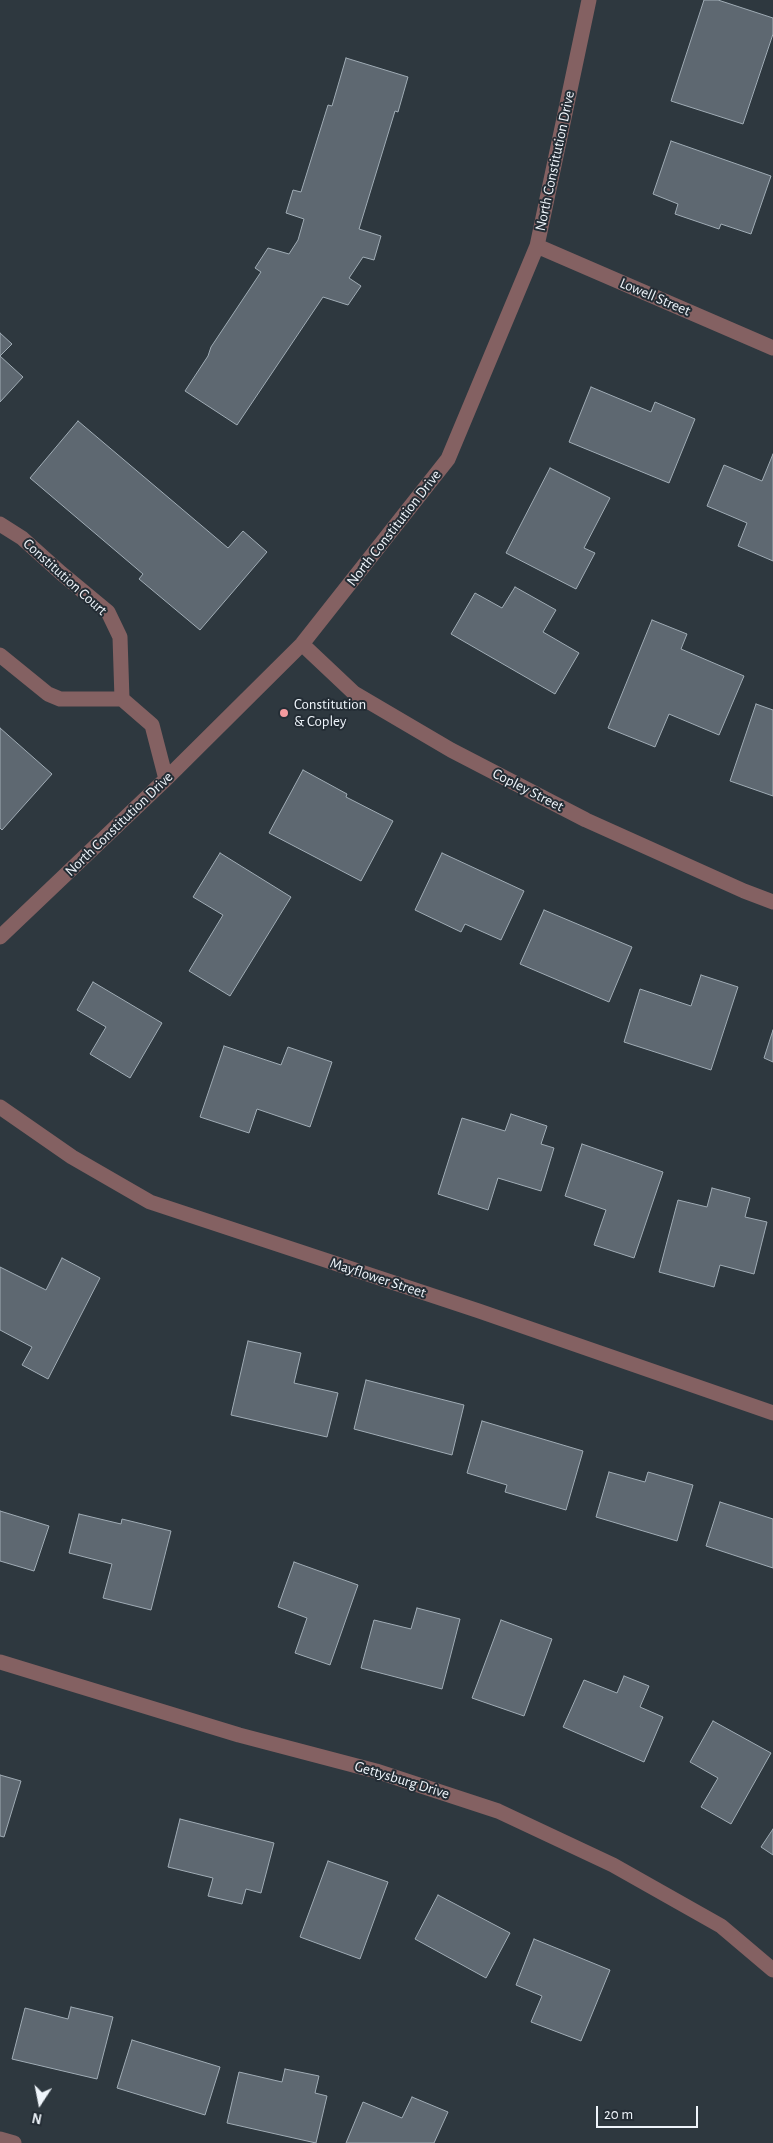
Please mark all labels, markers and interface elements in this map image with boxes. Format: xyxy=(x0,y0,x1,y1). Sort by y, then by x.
street label: North Constitution Drive xyxy=(531,89,579,233)
street label: Lowell Street xyxy=(617,274,693,320)
street label: North Constitution Drive xyxy=(343,466,445,590)
street label: Constitution Court xyxy=(19,535,111,619)
place label: Constitution & Copley xyxy=(294,695,366,730)
marker: Constitution & Copley xyxy=(278,707,290,719)
street label: Copley Street xyxy=(489,764,567,816)
street label: North Constitution Drive xyxy=(61,768,177,880)
street label: Mayflower Street xyxy=(328,1254,428,1302)
street label: Gettysburg Drive xyxy=(352,1757,452,1803)
north arrow xyxy=(15,2078,65,2128)
scale bar xyxy=(598,2096,700,2128)
text: 20 m xyxy=(604,2107,633,2122)
text: N xyxy=(31,2110,43,2126)

